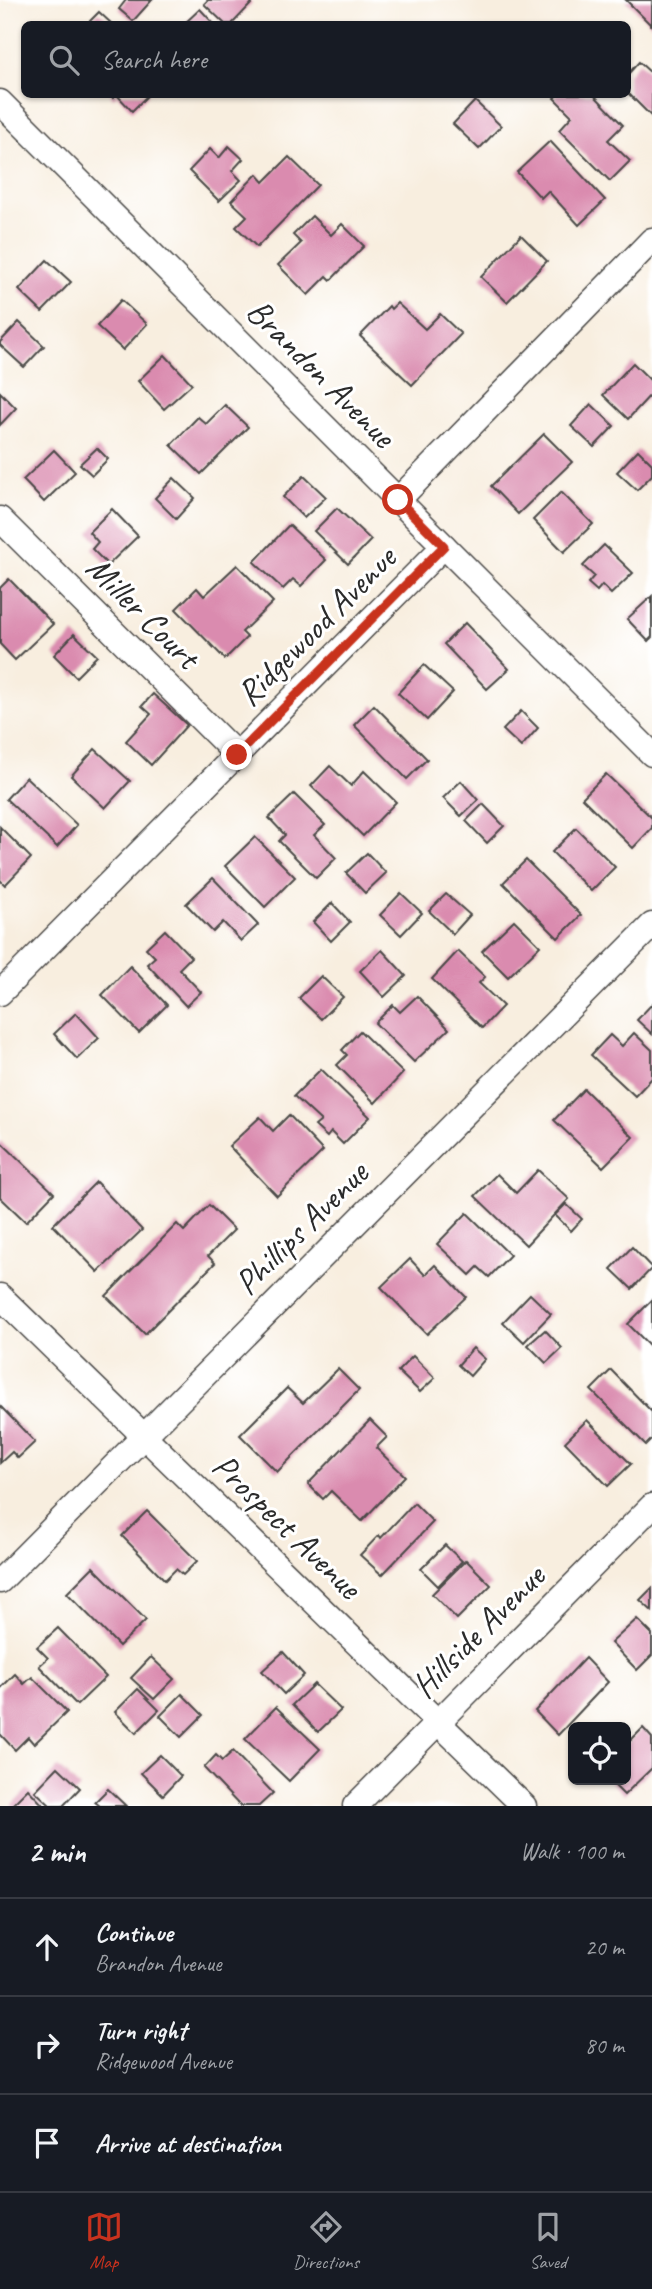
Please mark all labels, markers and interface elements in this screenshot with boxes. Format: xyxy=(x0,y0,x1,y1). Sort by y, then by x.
search box xyxy=(21,21,631,98)
icon: search xyxy=(45,41,83,79)
text: Search here xyxy=(101,43,207,76)
street label: Brandon Avenue xyxy=(237,289,407,459)
route start xyxy=(382,484,413,515)
street label: Ridgewood Avenue xyxy=(226,535,407,716)
street label: Miller Court xyxy=(77,546,212,681)
route end xyxy=(221,739,252,770)
street label: Phillips Avenue xyxy=(224,1150,379,1305)
street label: Prospect Avenue xyxy=(203,1444,373,1610)
street label: Hillside Avenue xyxy=(402,1553,556,1707)
map controls xyxy=(568,1722,631,1785)
button: locate xyxy=(568,1722,631,1785)
text: 2 min xyxy=(28,1833,85,1871)
text: Walk · 100 m xyxy=(520,1837,624,1866)
text: Continue xyxy=(95,1916,173,1949)
icon: ahead xyxy=(28,1928,66,1966)
text: 20 m xyxy=(585,1933,624,1962)
text: Brandon Avenue xyxy=(95,1949,222,1978)
text: Turn right xyxy=(95,2014,186,2047)
icon: right xyxy=(28,2026,66,2064)
text: 80 m xyxy=(585,2031,624,2060)
text: Ridgewood Avenue xyxy=(95,2047,232,2076)
icon: arrive xyxy=(28,2124,66,2162)
text: Arrive at destination xyxy=(95,2127,281,2160)
tab: Map xyxy=(85,2208,123,2274)
tab: Directions xyxy=(293,2208,359,2274)
tab: Saved xyxy=(529,2208,567,2274)

